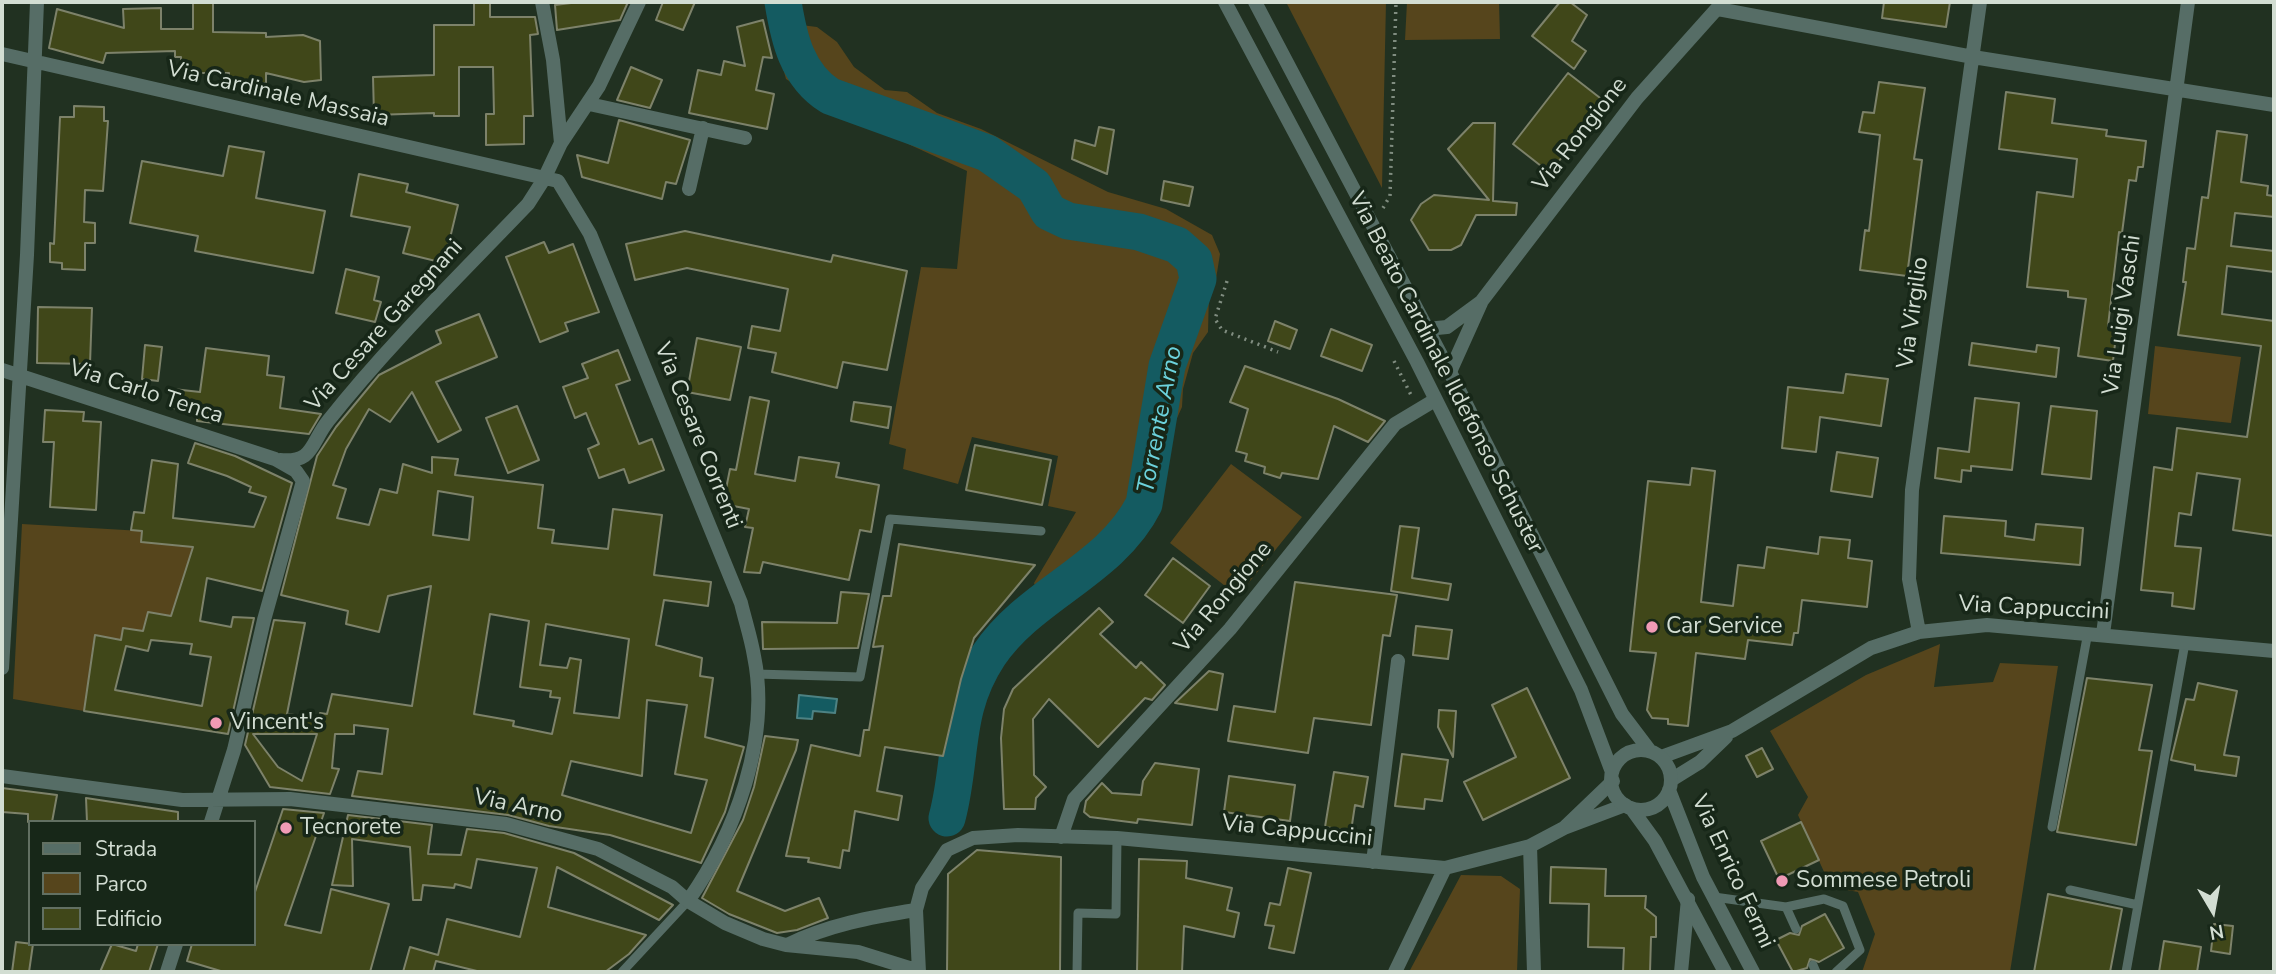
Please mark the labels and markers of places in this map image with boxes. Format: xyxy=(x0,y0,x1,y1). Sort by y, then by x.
place label: Car Service xyxy=(1666,613,1783,641)
marker: Car Service xyxy=(1644,619,1660,635)
place label: Vincent's xyxy=(230,709,324,737)
marker: Vincent's xyxy=(208,715,224,731)
place label: Tecnorete xyxy=(300,814,401,842)
marker: Tecnorete xyxy=(278,820,294,836)
place label: Sommese Petroli xyxy=(1796,867,1971,895)
marker: Sommese Petroli xyxy=(1774,873,1790,889)

